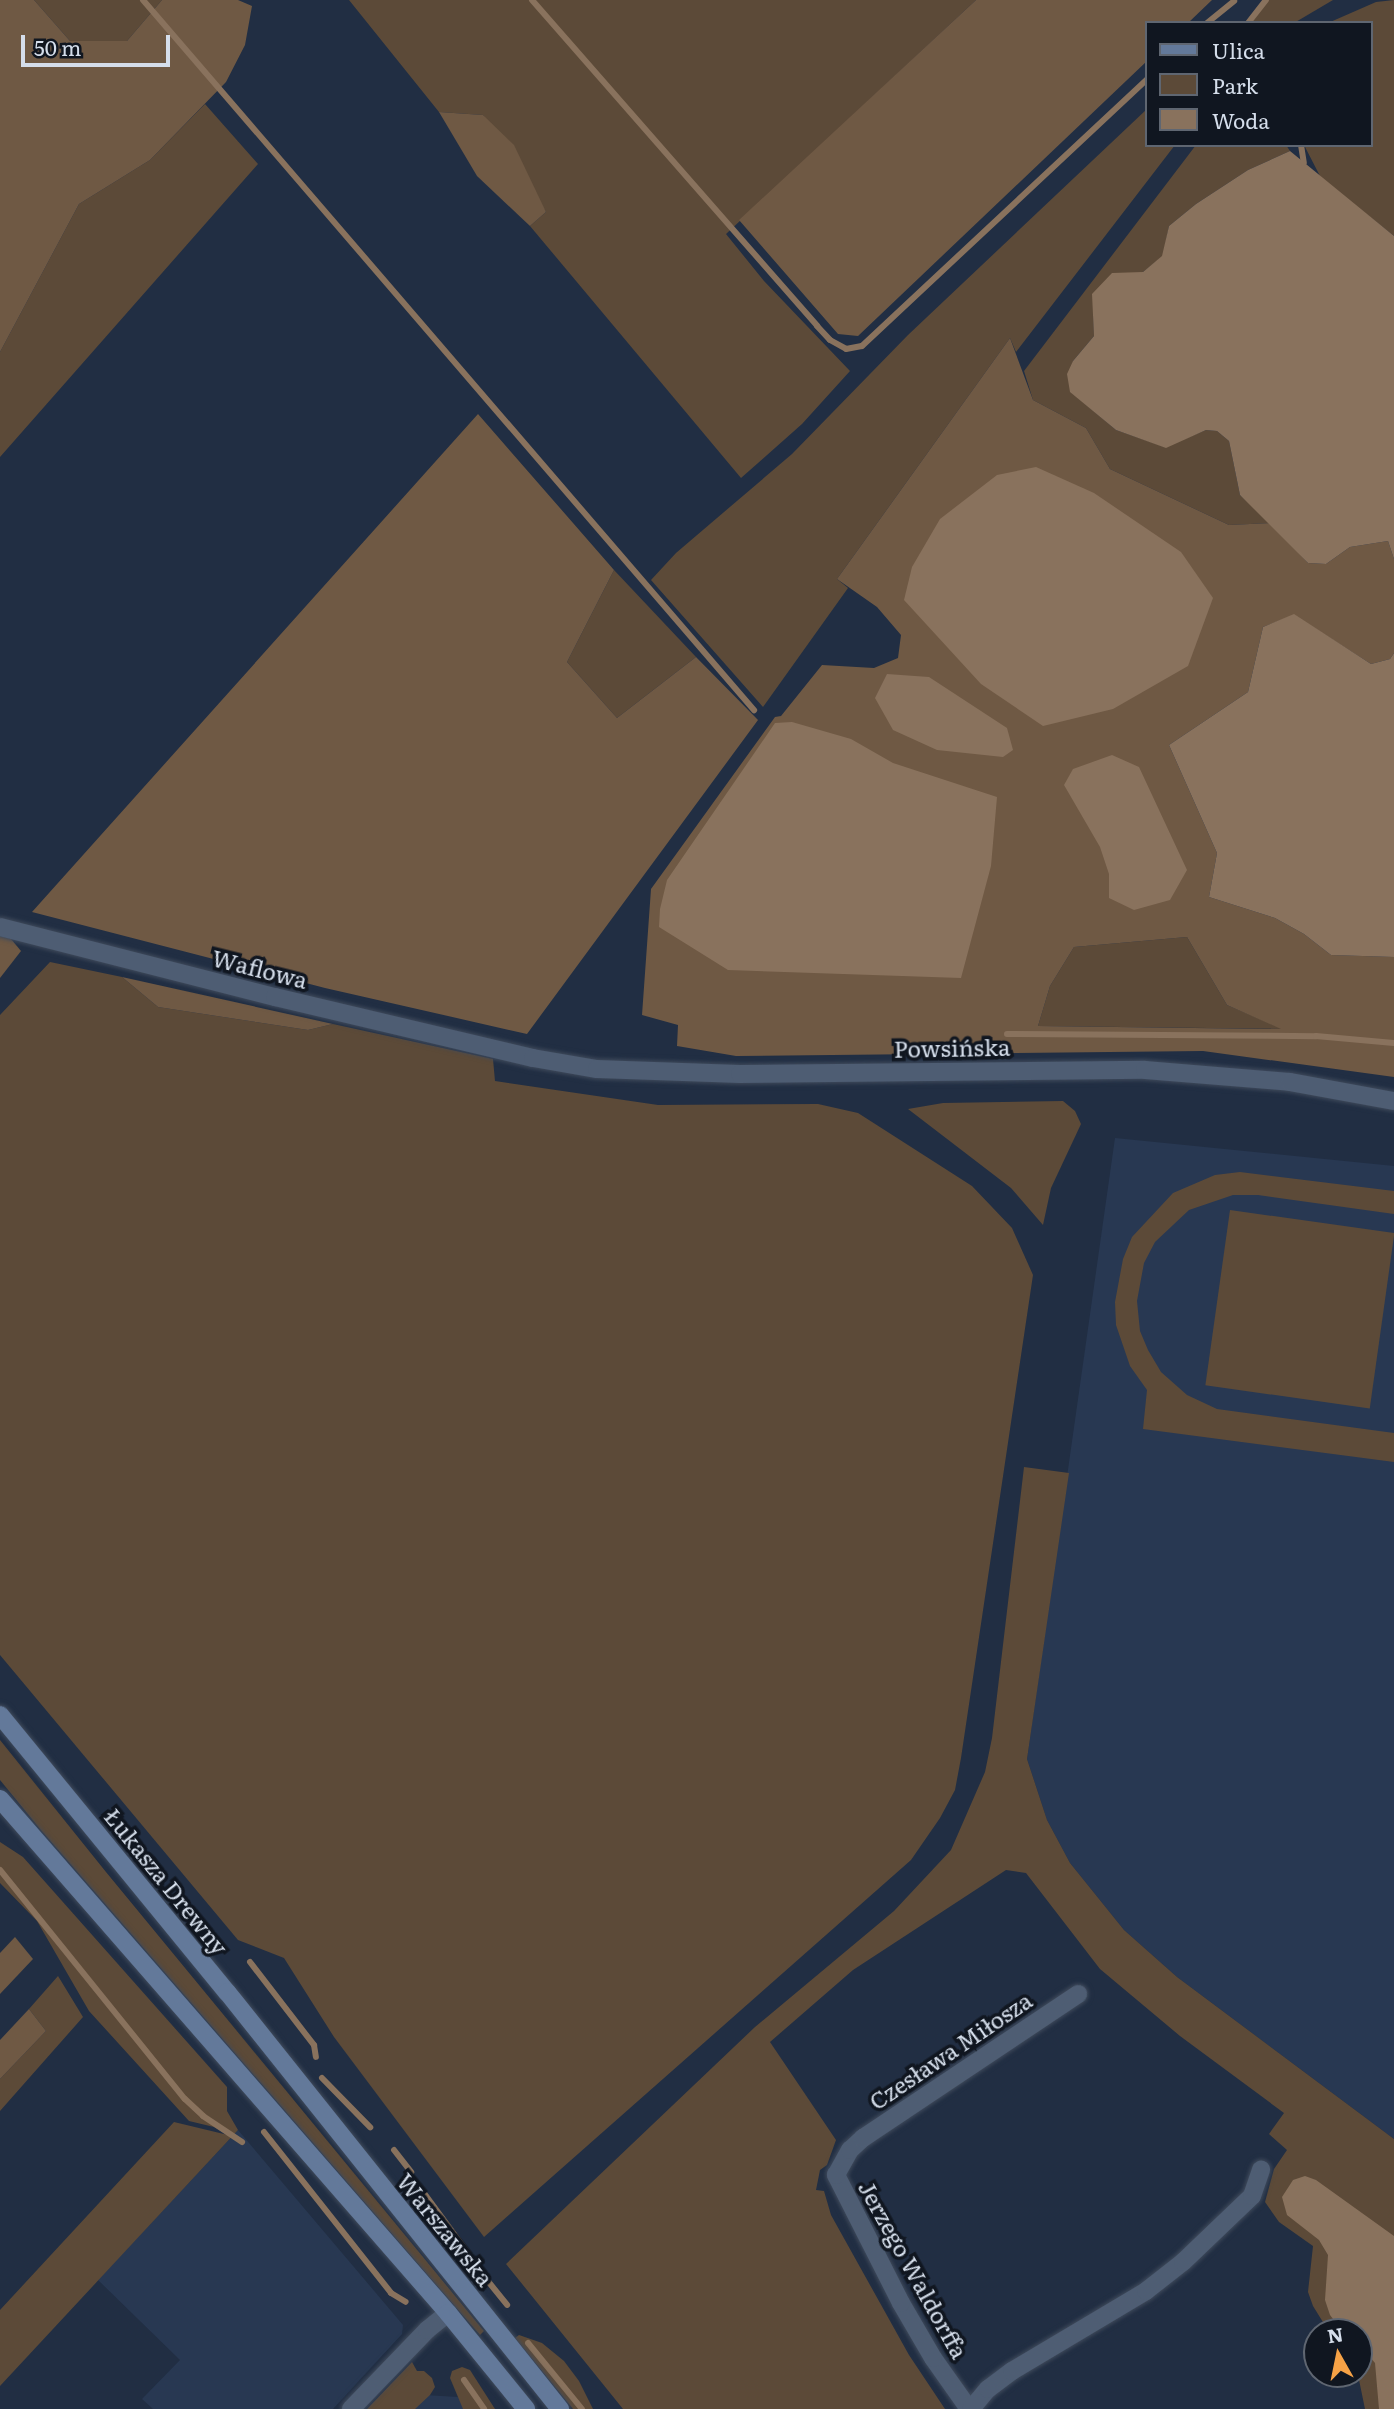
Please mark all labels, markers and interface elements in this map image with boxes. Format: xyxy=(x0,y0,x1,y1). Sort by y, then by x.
scale bar xyxy=(24,21,173,65)
legend xyxy=(1146,21,1373,147)
text: 50 m xyxy=(34,31,81,62)
text: Ulica xyxy=(1212,34,1265,65)
text: Park xyxy=(1212,69,1258,100)
text: Woda xyxy=(1212,104,1270,135)
street label: Waflowa xyxy=(209,943,311,993)
street label: Powsińska xyxy=(893,1032,1011,1062)
street label: Łukasza Drewny xyxy=(100,1802,234,1960)
street label: Czesława Miłosza xyxy=(863,1985,1037,2115)
street label: Warszawska xyxy=(392,2167,500,2291)
street label: Jerzego Waldorffa xyxy=(854,2175,974,2363)
north arrow xyxy=(1303,2318,1373,2388)
text: N xyxy=(1325,2319,1345,2349)

